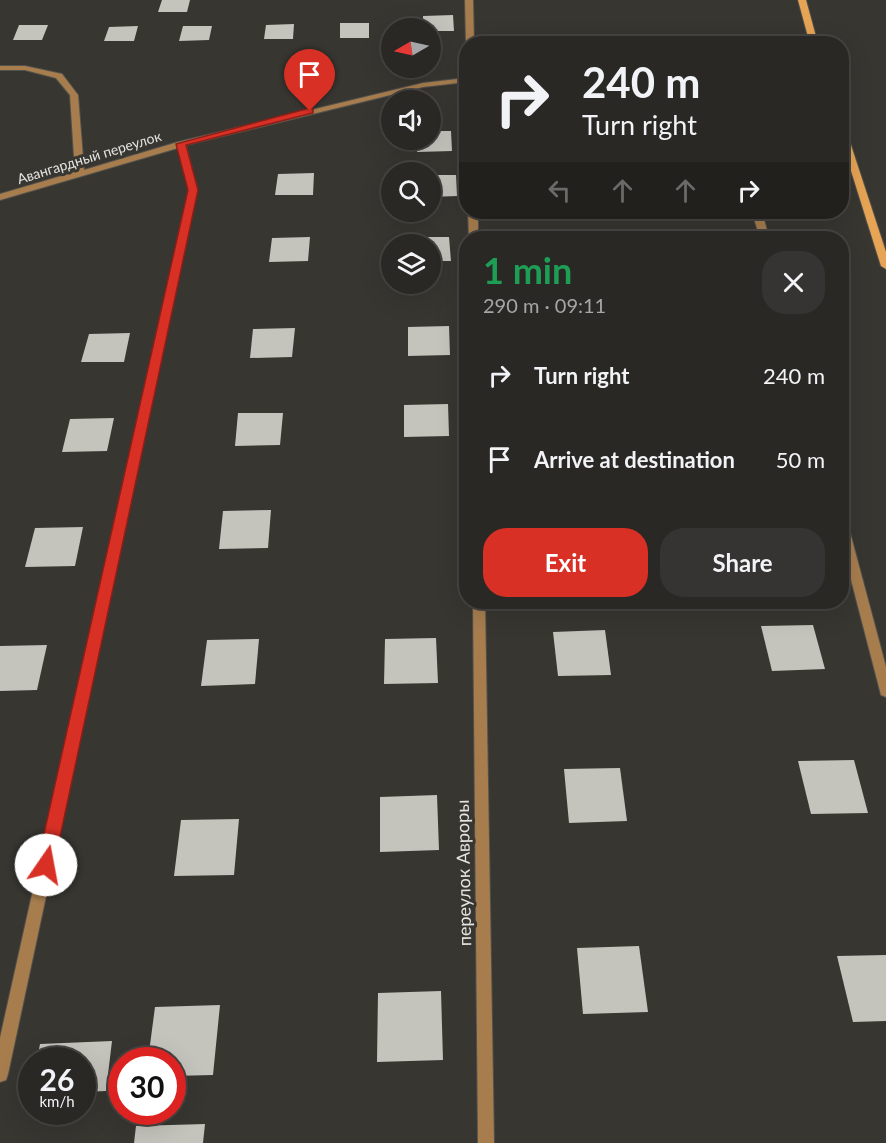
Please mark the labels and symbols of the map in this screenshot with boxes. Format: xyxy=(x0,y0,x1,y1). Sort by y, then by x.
north arrow xyxy=(381,18,441,78)
pin xyxy=(284,49,335,111)
street label: Авангардный переулок xyxy=(15,127,164,187)
street label: переулок Авроры xyxy=(451,800,475,946)
position arrow xyxy=(14,833,78,897)
speed limit sign: 30 xyxy=(108,1047,186,1125)

